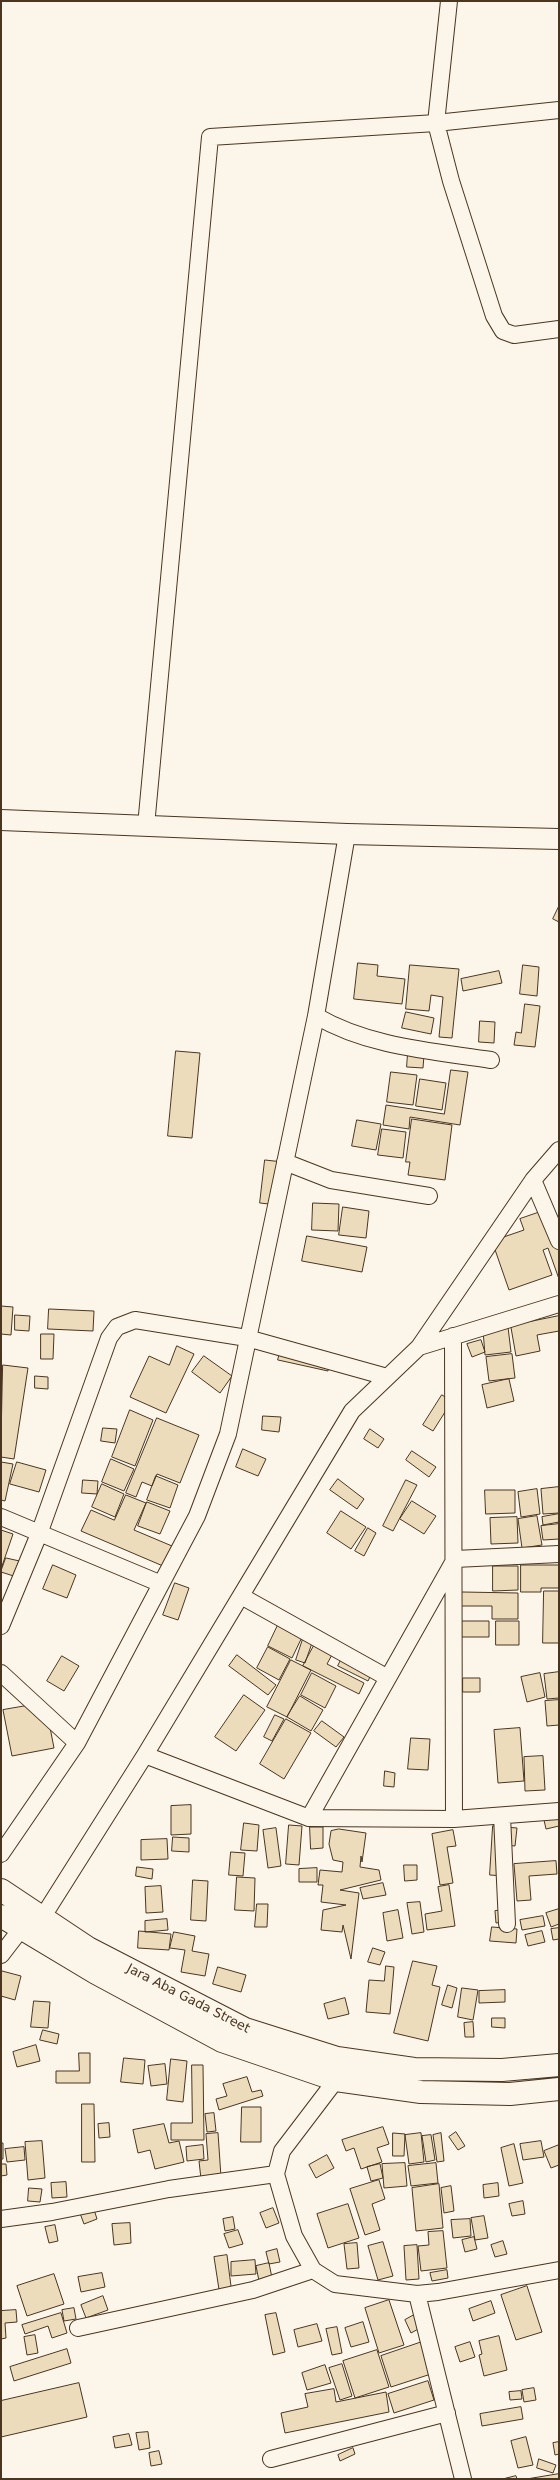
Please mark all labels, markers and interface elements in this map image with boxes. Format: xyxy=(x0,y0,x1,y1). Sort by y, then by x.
street label: Jara Aba Gada Street xyxy=(124,1961,252,2037)

